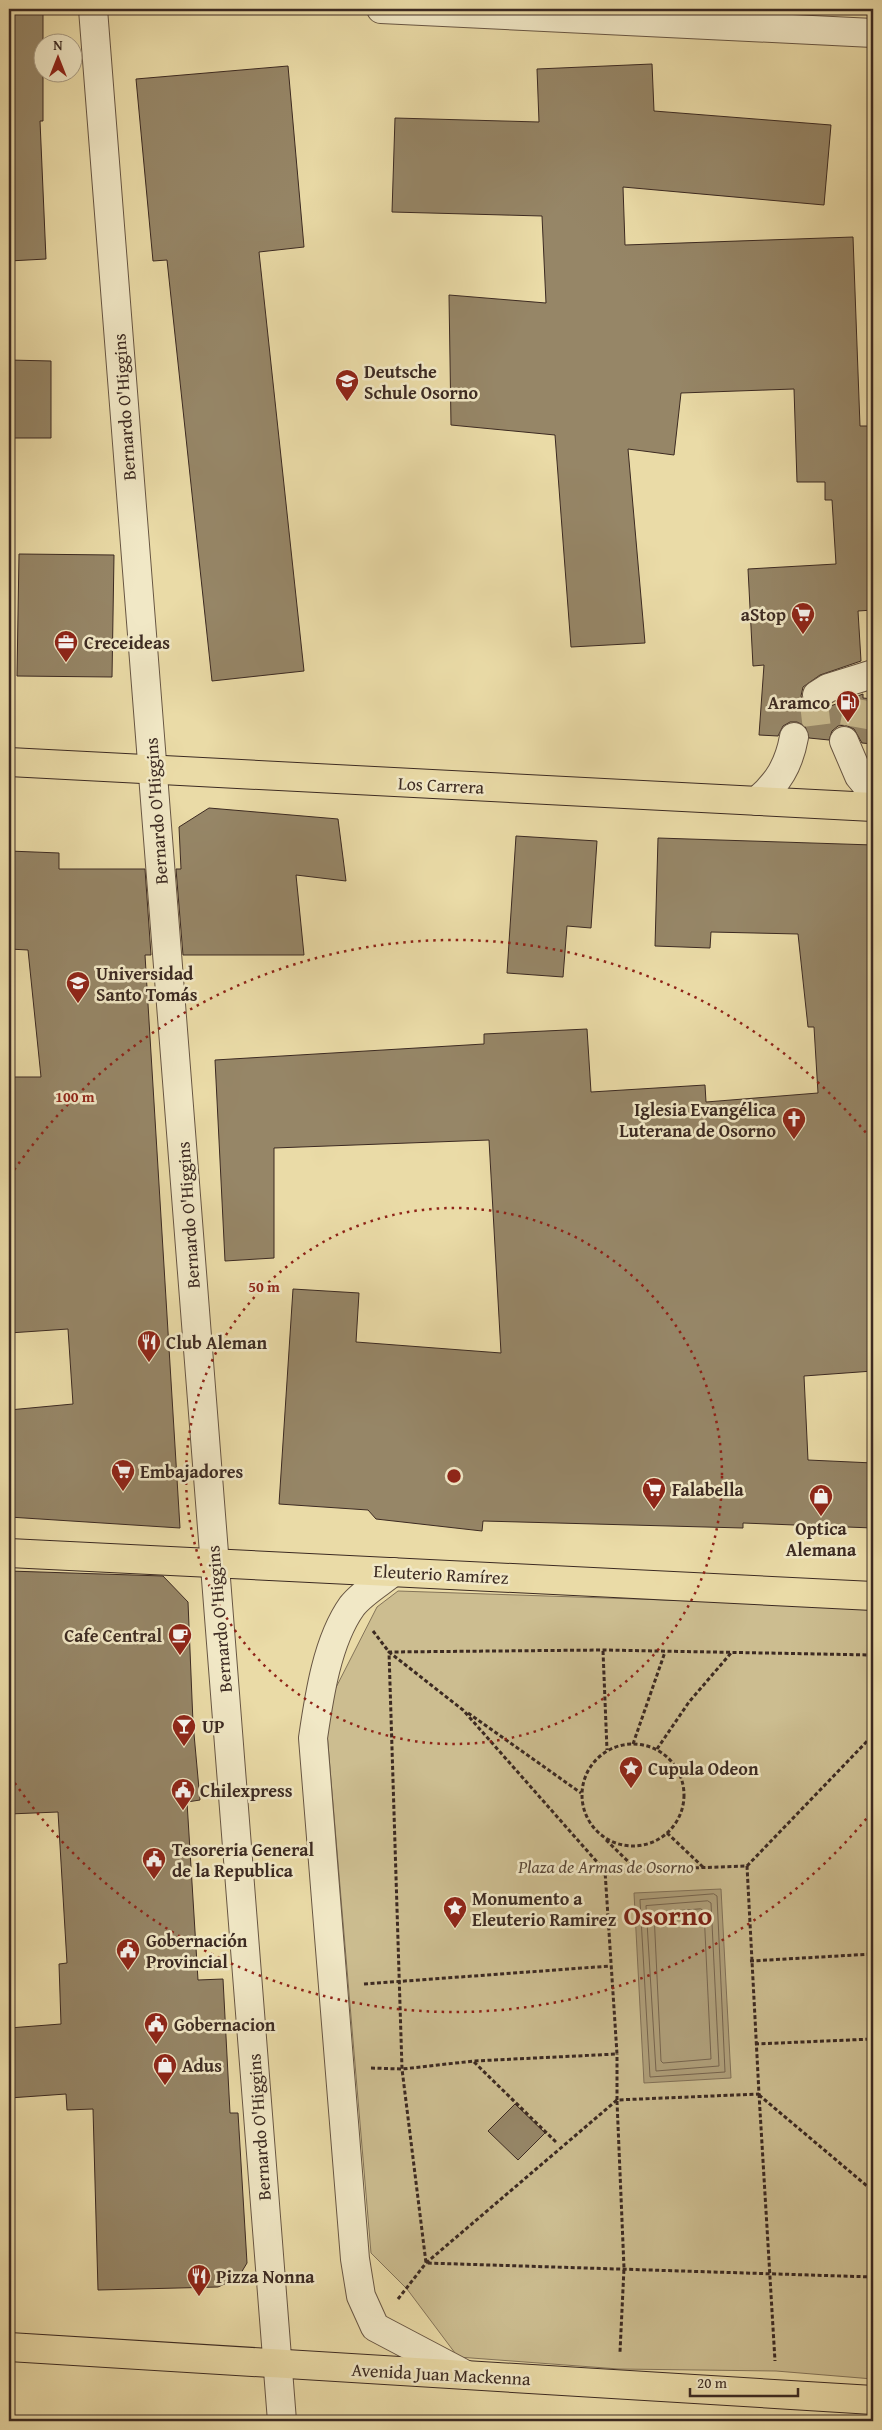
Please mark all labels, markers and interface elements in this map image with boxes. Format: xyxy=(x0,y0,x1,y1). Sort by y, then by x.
north arrow xyxy=(32,32,82,82)
text: N xyxy=(53,35,63,55)
street label: Bernardo O'Higgins xyxy=(105,333,143,481)
place label: Deutsche Schule Osorno xyxy=(364,358,478,406)
school or university icon: Deutsche Schule Osorno xyxy=(334,368,360,402)
place label: aStop xyxy=(741,601,786,628)
supermarket icon: aStop xyxy=(790,601,816,635)
office icon: Creceideas xyxy=(53,629,79,663)
place label: Creceideas xyxy=(84,629,170,656)
place label: Aramco xyxy=(768,689,830,716)
fuel station icon: Aramco xyxy=(835,689,861,723)
street label: Bernardo O'Higgins xyxy=(137,737,175,885)
street label: Los Carrera xyxy=(397,769,485,801)
place label: Universidad Santo Tomás xyxy=(96,960,198,1008)
school or university icon: Universidad Santo Tomás xyxy=(65,970,91,1004)
text: 100 m xyxy=(55,1086,95,1107)
place label: Iglesia Evangélica Luterana de Osorno xyxy=(619,1096,777,1144)
church icon: Iglesia Evangélica Luterana de Osorno xyxy=(781,1106,807,1140)
street label: Bernardo O'Higgins xyxy=(169,1141,207,1289)
text: 50 m xyxy=(248,1276,280,1297)
restaurant icon: Club Aleman xyxy=(136,1329,162,1363)
place label: Club Aleman xyxy=(166,1329,267,1356)
supermarket icon: Embajadores xyxy=(110,1458,136,1492)
place label: Embajadores xyxy=(140,1458,243,1485)
centre of rings xyxy=(445,1467,463,1485)
supermarket icon: Falabella xyxy=(641,1476,667,1510)
place label: Falabella xyxy=(672,1476,744,1503)
shop icon: Optica Alemana xyxy=(808,1483,834,1517)
place label: Optica Alemana xyxy=(786,1515,857,1563)
street label: Bernardo O'Higgins xyxy=(199,1544,239,1694)
street label: Eleuterio Ramírez xyxy=(373,1557,509,1591)
place label: Cafe Central xyxy=(64,1622,162,1649)
cafe icon: Cafe Central xyxy=(167,1622,193,1656)
bar icon: UP xyxy=(171,1713,197,1747)
place label: UP xyxy=(202,1713,225,1740)
place icon: Cupula Odeon xyxy=(618,1755,644,1789)
place label: Cupula Odeon xyxy=(648,1755,759,1782)
public building icon: Chilexpress xyxy=(170,1777,196,1811)
place label: Chilexpress xyxy=(200,1777,293,1804)
place label: Tesoreria General de la Republica xyxy=(172,1836,315,1884)
public building icon: Tesoreria General de la Republica xyxy=(141,1846,167,1880)
park label: Plaza de Armas de Osorno xyxy=(517,1853,694,1880)
place label: Monumento a Eleuterio Ramirez xyxy=(472,1885,617,1933)
district label: Osorno xyxy=(624,1894,713,1935)
place icon: Monumento a Eleuterio Ramirez xyxy=(442,1895,468,1929)
place label: Gobernación Provincial xyxy=(146,1927,248,1975)
public building icon: Gobernación Provincial xyxy=(115,1937,141,1971)
public building icon: Gobernacion xyxy=(143,2011,169,2045)
place label: Gobernacion xyxy=(174,2011,276,2038)
shop icon: Adus xyxy=(152,2052,178,2086)
place label: Adus xyxy=(182,2052,222,2079)
street label: Bernardo O'Higgins xyxy=(240,2053,278,2201)
restaurant icon: Pizza Nonna xyxy=(186,2263,212,2297)
place label: Pizza Nonna xyxy=(216,2263,315,2290)
street label: Avenida Juan Mackenna xyxy=(351,2356,532,2392)
scale bar xyxy=(690,2365,797,2397)
text: 20 m xyxy=(697,2372,728,2393)

